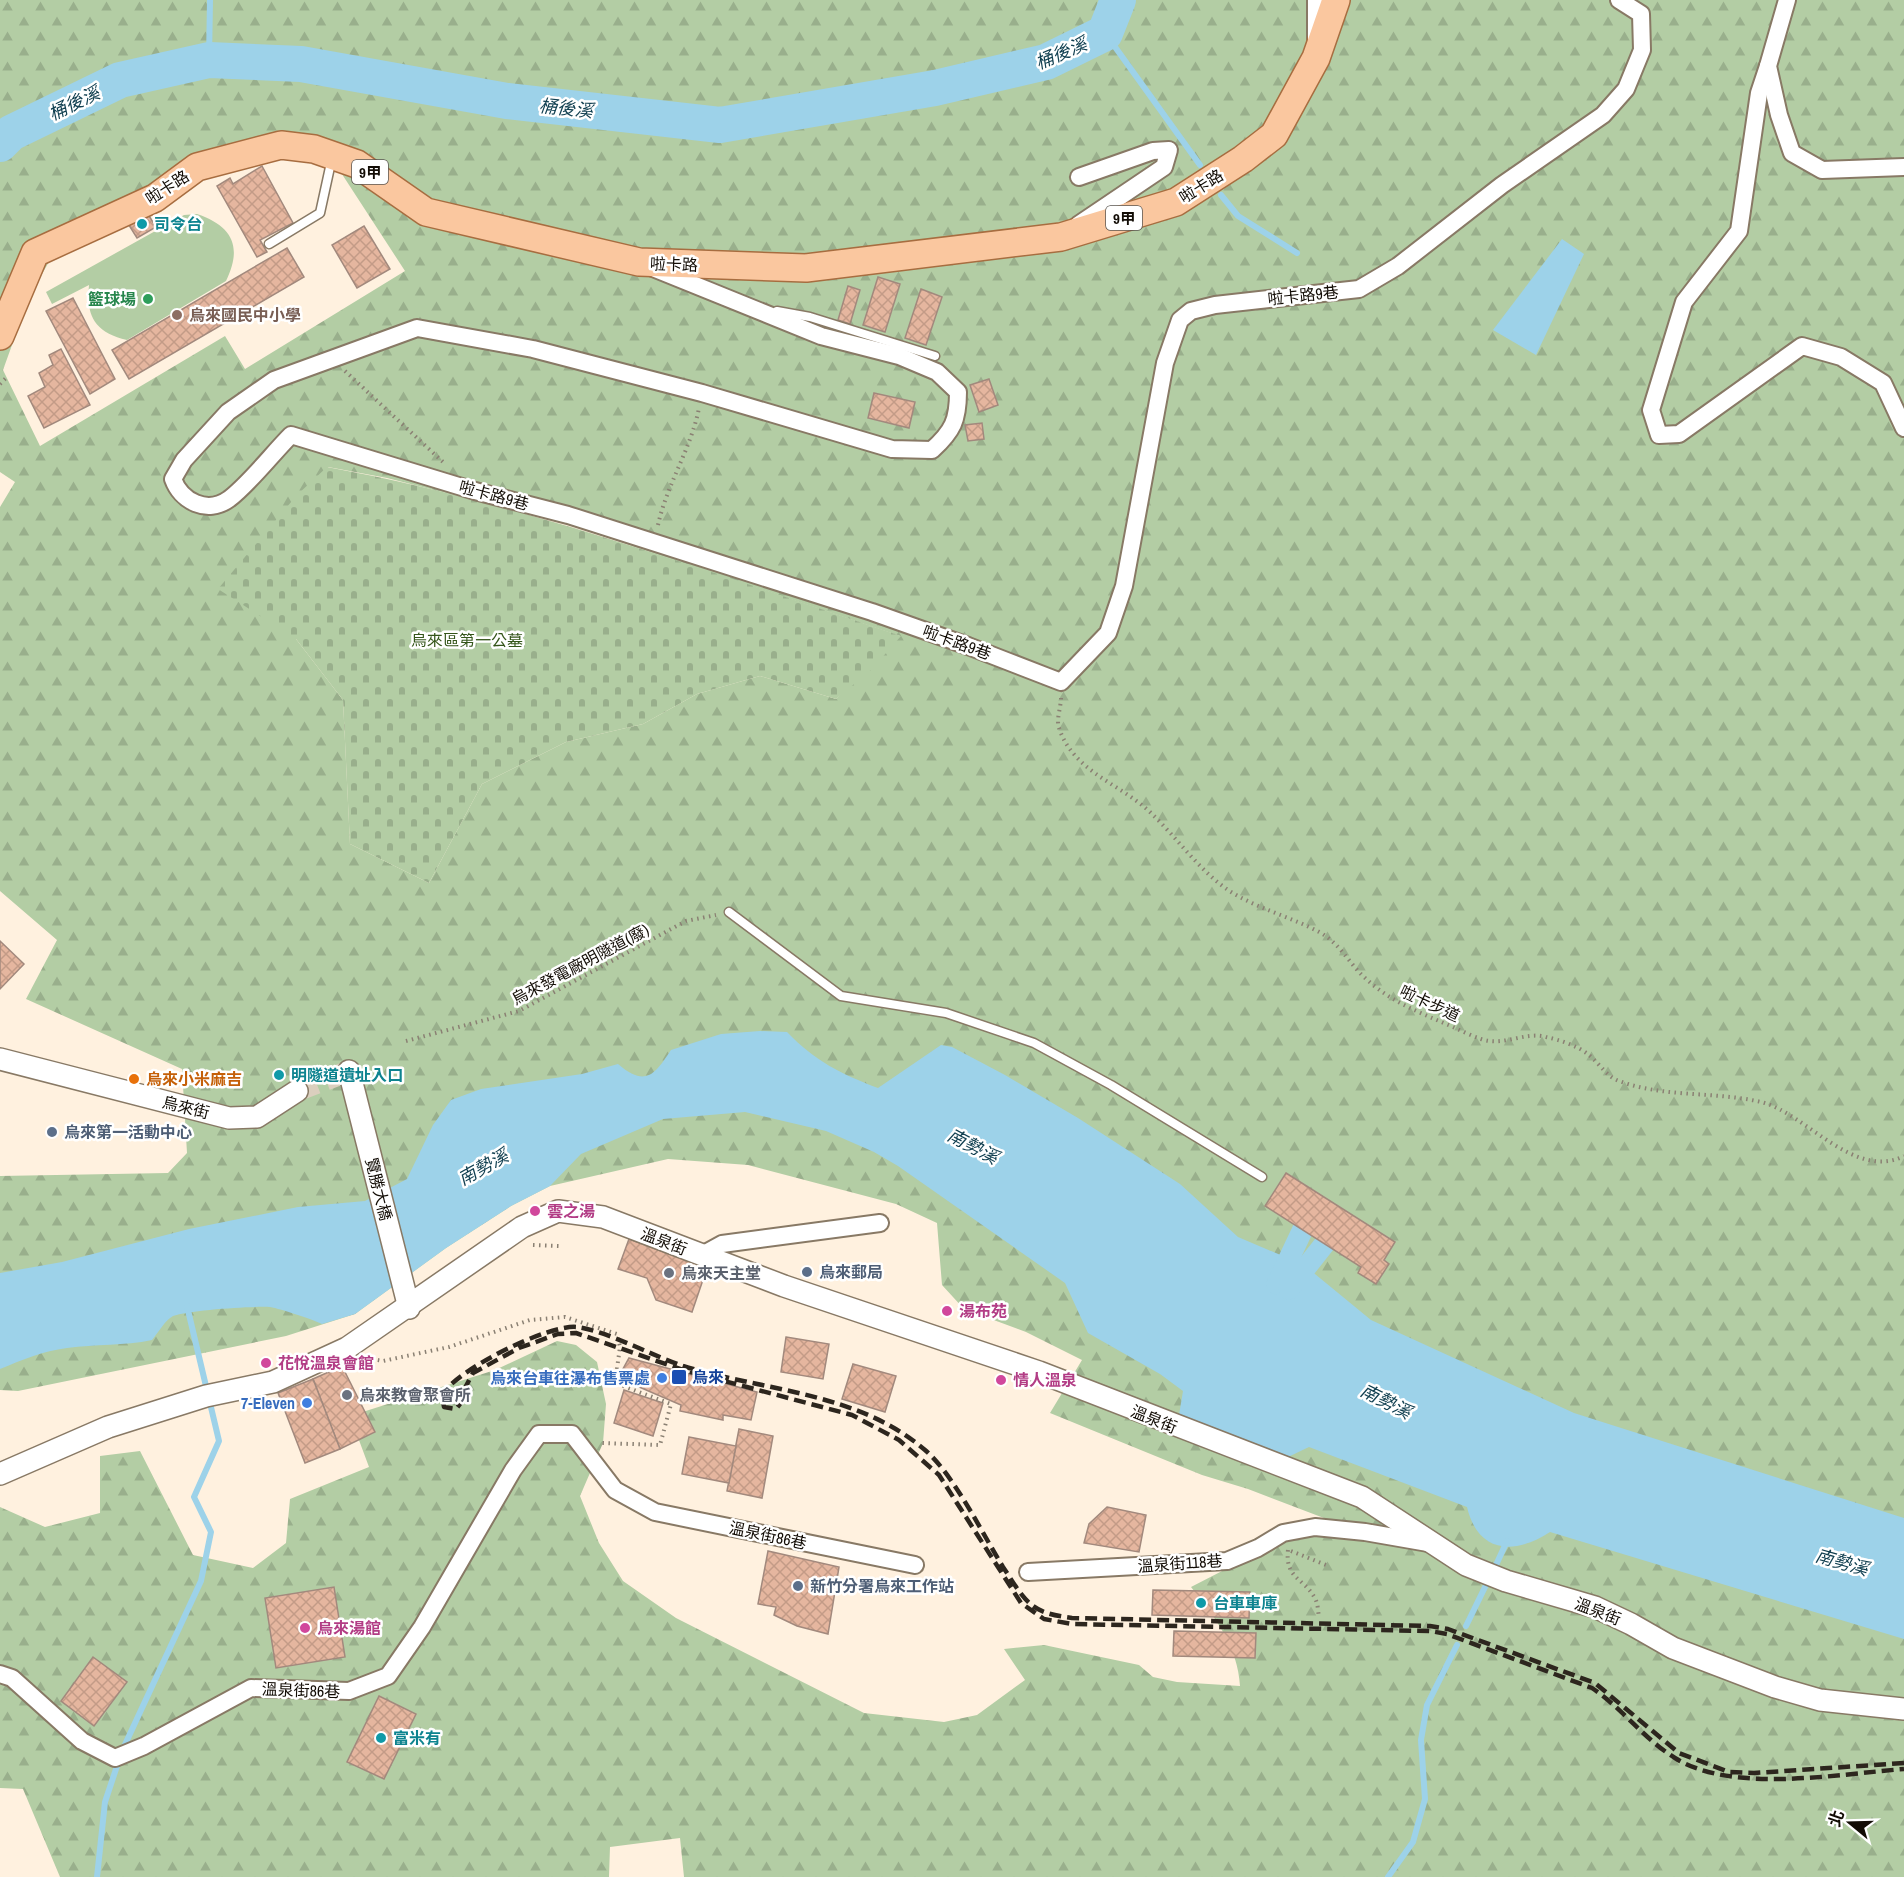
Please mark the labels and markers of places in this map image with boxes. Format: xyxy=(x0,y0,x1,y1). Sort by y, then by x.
place label: 司令台 xyxy=(154,213,202,235)
marker: 司令台 xyxy=(135,217,149,231)
place label: 籃球場 xyxy=(88,288,136,310)
marker: 籃球場 xyxy=(141,292,155,306)
place label: 烏來國民中小學 xyxy=(189,304,301,326)
marker: 烏來國民中小學 xyxy=(170,308,184,322)
place label: 明隧道遺址入口 xyxy=(291,1064,403,1086)
place label: 烏來小米麻吉 xyxy=(146,1068,242,1090)
marker: 明隧道遺址入口 xyxy=(272,1068,286,1082)
marker: 烏來小米麻吉 xyxy=(127,1072,141,1086)
place label: 烏來第一活動中心 xyxy=(64,1121,192,1143)
marker: 烏來第一活動中心 xyxy=(45,1125,59,1139)
place label: 雲之湯 xyxy=(547,1200,595,1222)
marker: 雲之湯 xyxy=(528,1204,542,1218)
place label: 烏來郵局 xyxy=(819,1261,883,1283)
place label: 烏來天主堂 xyxy=(681,1262,761,1284)
marker: 烏來郵局 xyxy=(800,1265,814,1279)
marker: 烏來天主堂 xyxy=(662,1266,676,1280)
place label: 湯布苑 xyxy=(959,1300,1007,1322)
marker: 湯布苑 xyxy=(940,1304,954,1318)
place label: 花悅溫泉會館 xyxy=(278,1352,374,1374)
marker: 花悅溫泉會館 xyxy=(259,1356,273,1370)
place label: 烏來 xyxy=(692,1366,724,1388)
place label: 烏來台車往瀑布售票處 xyxy=(490,1367,650,1389)
marker: 烏來 xyxy=(670,1368,688,1386)
place label: 情人溫泉 xyxy=(1013,1369,1077,1391)
marker: 烏來台車往瀑布售票處 xyxy=(655,1371,669,1385)
marker: 情人溫泉 xyxy=(994,1373,1008,1387)
place label: 烏來教會聚會所 xyxy=(359,1384,471,1406)
marker: 烏來教會聚會所 xyxy=(340,1388,354,1402)
place label: 7-Eleven xyxy=(241,1392,295,1414)
marker: 7-Eleven xyxy=(300,1396,314,1410)
place label: 新竹分署烏來工作站 xyxy=(810,1575,954,1597)
marker: 新竹分署烏來工作站 xyxy=(791,1579,805,1593)
place label: 台車車庫 xyxy=(1213,1592,1277,1614)
marker: 台車車庫 xyxy=(1194,1596,1208,1610)
place label: 烏來湯館 xyxy=(317,1617,381,1639)
marker: 烏來湯館 xyxy=(298,1621,312,1635)
place label: 富米有 xyxy=(393,1727,441,1749)
marker: 富米有 xyxy=(374,1731,388,1745)

